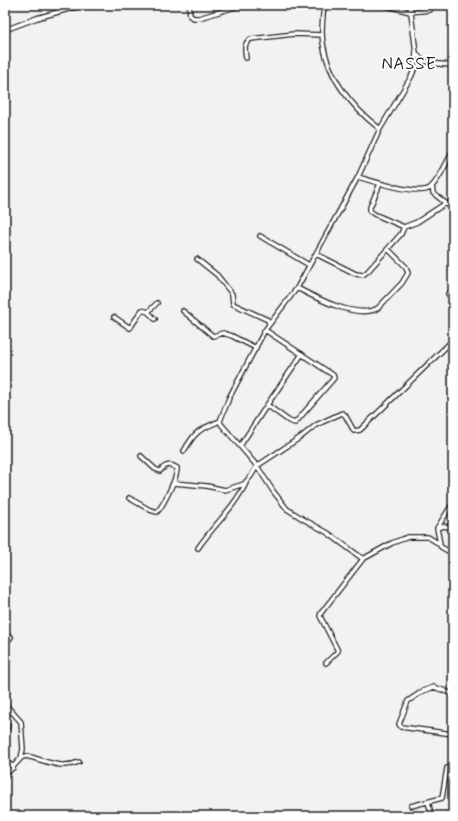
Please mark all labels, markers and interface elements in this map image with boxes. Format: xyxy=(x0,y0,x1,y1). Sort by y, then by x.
district label: NASSE xyxy=(381,53,437,75)

